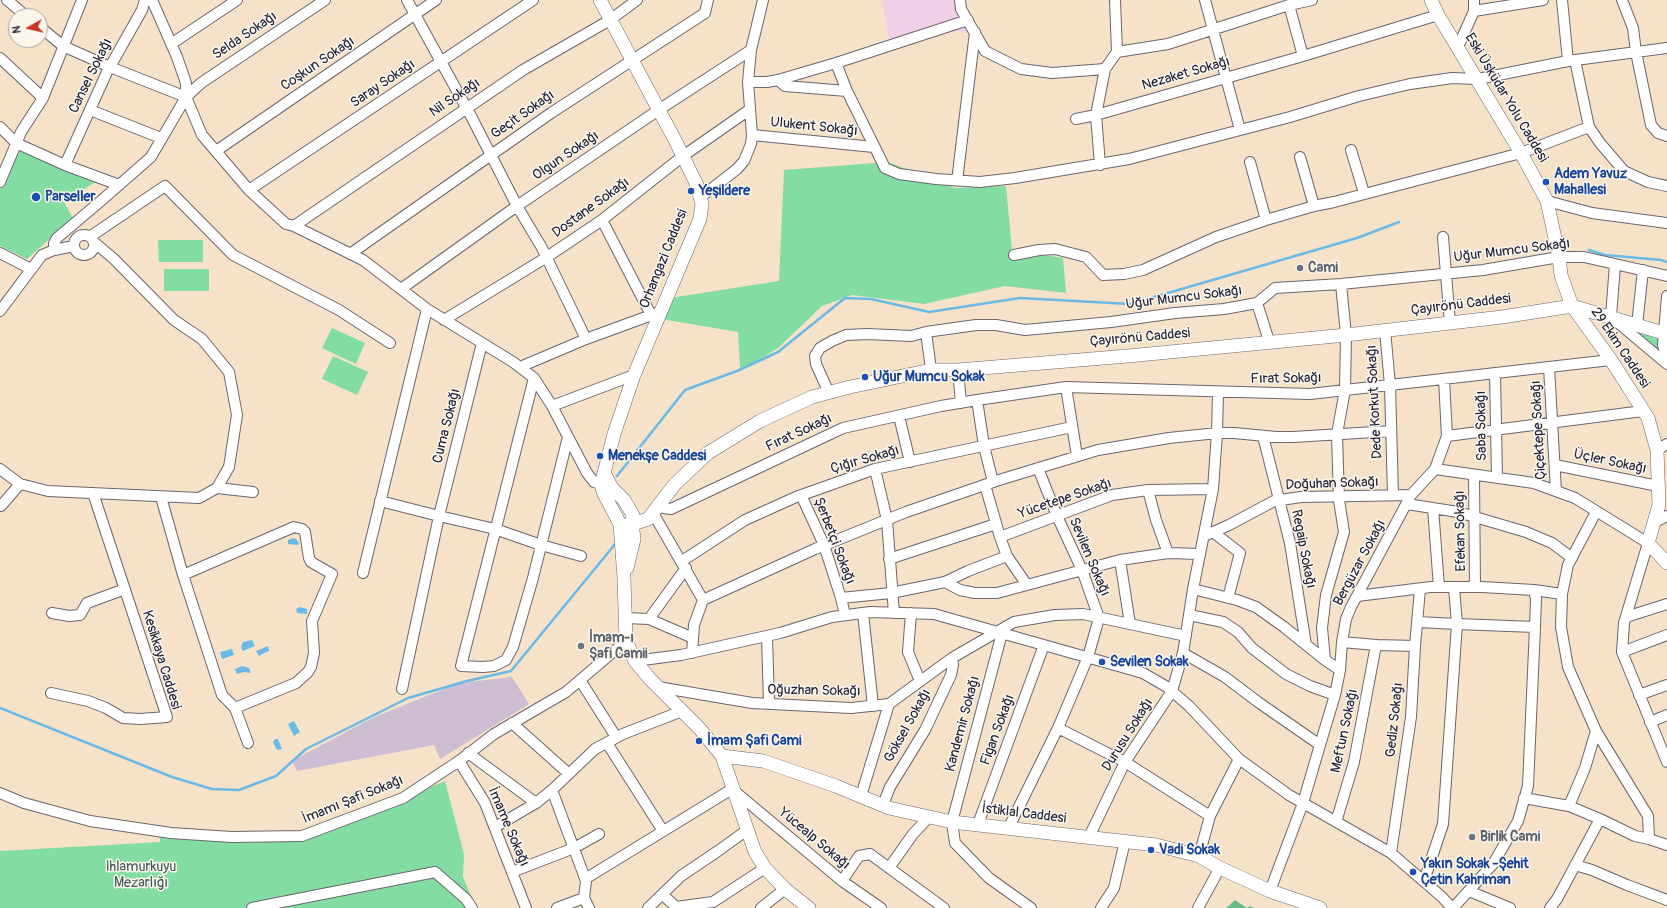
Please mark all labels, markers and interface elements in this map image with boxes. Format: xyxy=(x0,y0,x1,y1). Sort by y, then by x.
north arrow xyxy=(8,8,48,48)
street label: Selda Sokağı xyxy=(210,8,280,64)
text: N xyxy=(10,25,24,34)
street label: Eski Üsküdar Yolu Caddesi xyxy=(1461,30,1551,166)
street label: Coşkun Sokağı xyxy=(278,33,358,95)
street label: Cansel Sokağı xyxy=(66,36,116,116)
street label: Nezaket Sokağı xyxy=(1140,53,1232,95)
street label: Saray Sokağı xyxy=(347,56,419,112)
street label: Nil Sokağı xyxy=(426,75,484,121)
street label: Geçit Sokağı xyxy=(488,87,558,143)
street label: Ulukent Sokağı xyxy=(770,114,858,140)
street label: Olgun Sokağı xyxy=(530,128,602,184)
place label: Adem Yavuz Mahallesi xyxy=(1554,166,1627,198)
street label: Dostane Sokağı xyxy=(549,174,633,242)
marker: Adem Yavuz Mahallesi xyxy=(1541,177,1551,187)
place label: Yeşildere xyxy=(699,183,750,199)
marker: Yeşildere xyxy=(686,186,696,196)
place label: Parseller xyxy=(45,189,95,205)
marker: Parseller xyxy=(30,191,42,203)
street label: Orhangazi Caddesi xyxy=(636,207,692,311)
street label: Uğur Mumcu Sokağı xyxy=(1453,236,1571,266)
place label: Cami xyxy=(1308,260,1338,276)
marker: Cami xyxy=(1295,263,1305,273)
street label: Uğur Mumcu Sokağı xyxy=(1125,283,1243,313)
street label: Çayırönü Caddesi xyxy=(1410,291,1512,319)
street label: 29 Ekim Caddesi xyxy=(1587,305,1653,391)
street label: Çayırönü Caddesi xyxy=(1089,325,1191,351)
street label: Dede Korkut Sokağı xyxy=(1364,345,1386,459)
place label: Uğur Mumcu Sokak xyxy=(873,369,985,385)
street label: Fırat Sokağı xyxy=(1250,370,1322,388)
marker: Uğur Mumcu Sokak xyxy=(860,372,870,382)
street label: Çiçektepe Sokağı xyxy=(1528,380,1550,480)
street label: Cuma Sokağı xyxy=(430,387,464,465)
street label: Saba Sokağı xyxy=(1473,391,1491,461)
street label: Fırat Sokağı xyxy=(763,410,835,456)
street label: Çığır Sokağı xyxy=(829,442,901,478)
street label: Üçler Sokağı xyxy=(1572,446,1648,478)
place label: Menekşe Caddesi xyxy=(608,448,706,464)
marker: Menekşe Caddesi xyxy=(595,451,605,461)
street label: Doğuhan Sokağı xyxy=(1285,474,1379,494)
street label: Yücetepe Sokağı xyxy=(1016,475,1114,523)
street label: Efekan Sokağı xyxy=(1452,490,1470,572)
street label: Şerbetçi Sokağı xyxy=(810,495,858,587)
street label: Regaip Sokağı xyxy=(1287,508,1319,590)
street label: Sevilen Sokağı xyxy=(1065,515,1113,599)
street label: Bergüzar Sokağı xyxy=(1330,517,1390,609)
street label: Kesikkaya Caddesi xyxy=(138,609,184,711)
place label: İmam-ı Şafi Camii xyxy=(589,630,648,662)
marker: İmam-ı Şafi Camii xyxy=(576,641,586,651)
place label: Sevilen Sokak xyxy=(1110,654,1189,670)
marker: Sevilen Sokak xyxy=(1097,657,1107,667)
street label: Kandemir Sokağı xyxy=(942,674,984,774)
street label: Oğuzhan Sokağı xyxy=(767,682,861,700)
street label: Gediz Sokağı xyxy=(1383,682,1407,758)
street label: Göksel Sokağı xyxy=(881,686,935,766)
street label: Meftun Sokağı xyxy=(1328,687,1362,775)
street label: Figan Sokağı xyxy=(977,692,1019,768)
street label: Durusu Sokağı xyxy=(1099,695,1157,775)
place label: İmam Şafi Cami xyxy=(707,733,801,749)
marker: İmam Şafi Cami xyxy=(694,736,704,746)
street label: İmamı Şafi Sokağı xyxy=(300,772,406,828)
street label: İmame Sokağı xyxy=(484,785,532,869)
street label: İstiklal Caddesi xyxy=(981,800,1067,828)
street label: Yücealp Sokağı xyxy=(775,804,853,874)
place label: Birlik Cami xyxy=(1480,829,1540,845)
marker: Birlik Cami xyxy=(1467,832,1477,842)
place label: Vadi Sokak xyxy=(1159,842,1220,858)
marker: Vadi Sokak xyxy=(1146,845,1156,855)
place label: Yakın Sokak -Şehit Çetin Kahriman xyxy=(1421,856,1529,888)
park label: Ihlamurkuyu Mezarlığı xyxy=(106,859,176,892)
marker: Yakın Sokak -Şehit Çetin Kahriman xyxy=(1408,867,1418,877)

